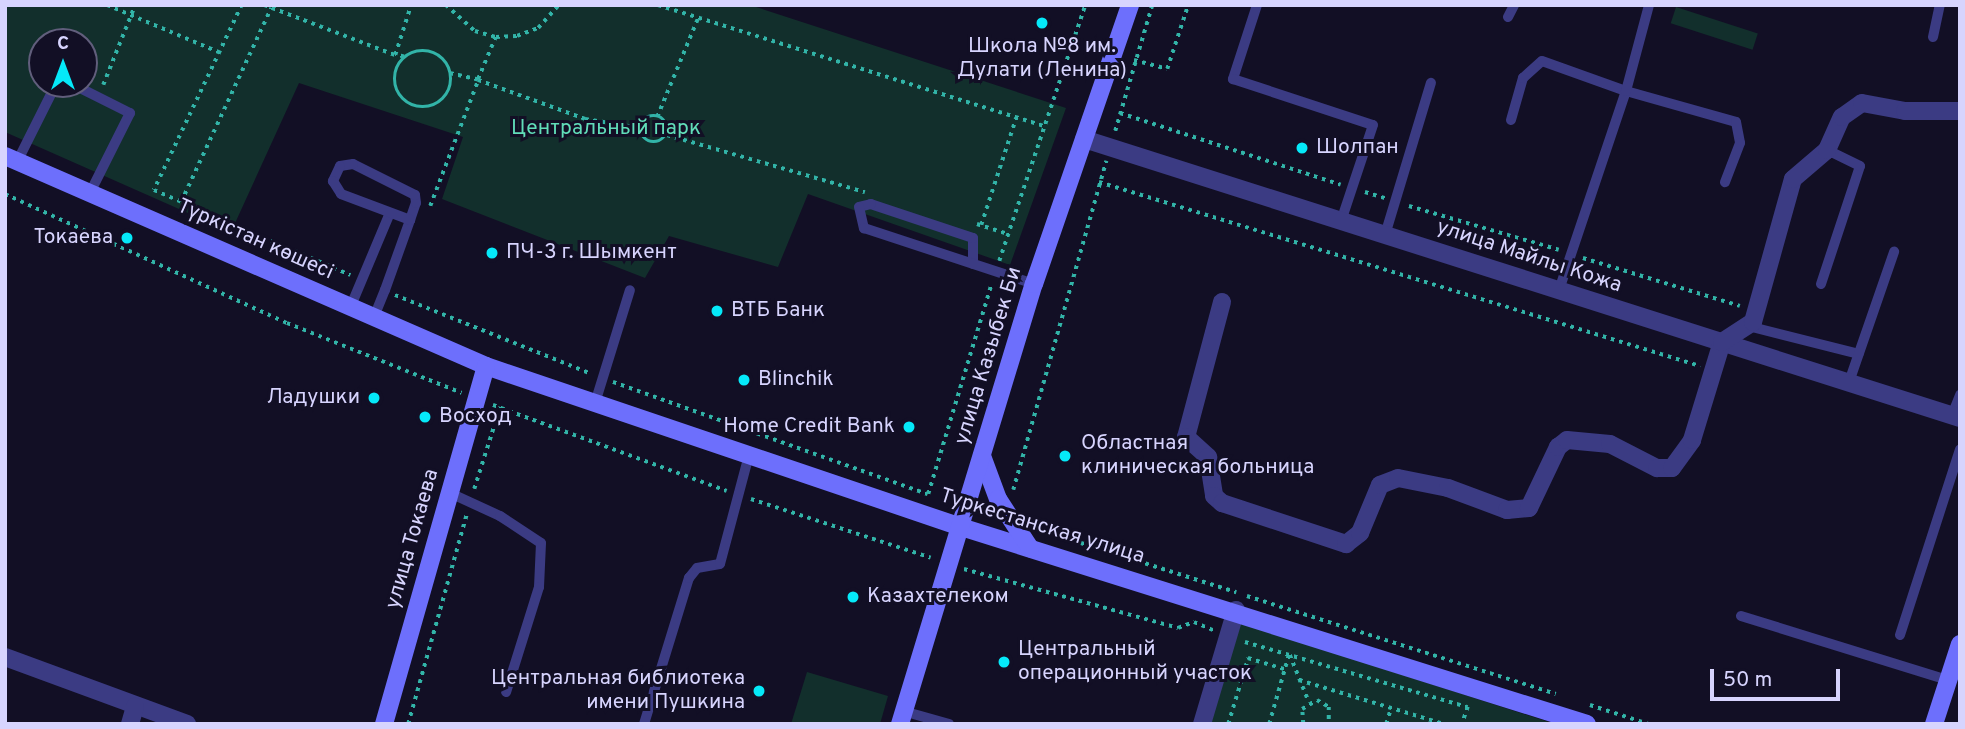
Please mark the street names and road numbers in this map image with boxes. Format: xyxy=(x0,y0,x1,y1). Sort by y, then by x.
street label: Түркістан көшесі xyxy=(173,194,337,286)
street label: улица Майлы Кожа xyxy=(1433,215,1625,299)
street label: улица Казыбек Би xyxy=(950,264,1028,448)
street label: улица Токаева xyxy=(381,466,445,612)
street label: Туркестанская улица xyxy=(937,484,1147,570)

